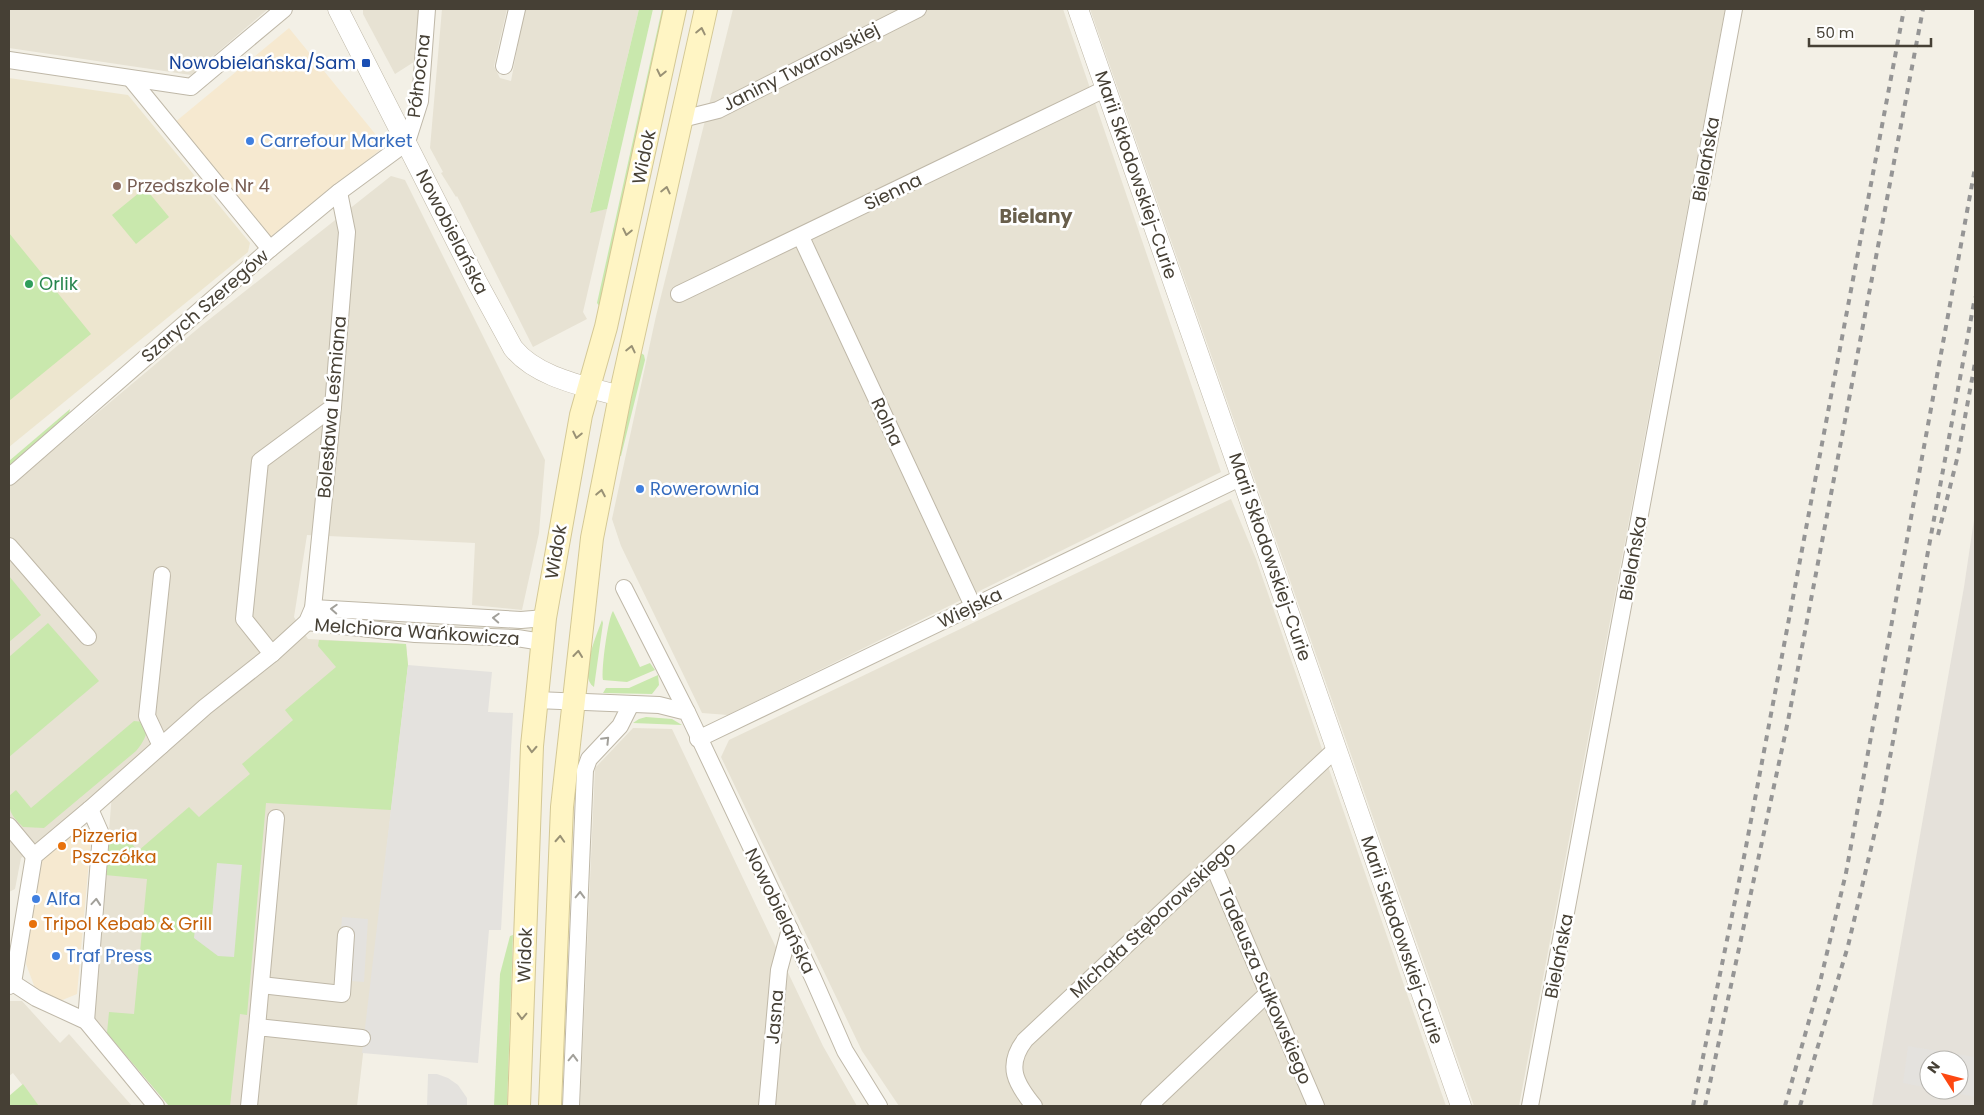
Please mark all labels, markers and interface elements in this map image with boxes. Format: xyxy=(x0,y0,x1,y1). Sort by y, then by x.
scale bar xyxy=(1809,15,1932,47)
street label: Janiny Twarowskiej xyxy=(718,16,883,117)
text: 50 m xyxy=(1816,22,1854,43)
one-way arrow xyxy=(695,27,706,36)
street label: Północna xyxy=(401,33,436,119)
place label: Nowobielańska/Sam xyxy=(169,50,356,75)
marker: Nowobielańska/Sam xyxy=(360,57,372,69)
street label: Marii Skłodowskiej-Curie xyxy=(1089,67,1184,282)
one-way arrow xyxy=(656,69,667,78)
street label: Bielańska xyxy=(1686,115,1725,203)
street label: Widok xyxy=(626,127,662,186)
place label: Carrefour Market xyxy=(260,128,413,153)
marker: Carrefour Market xyxy=(244,135,256,147)
street label: Nowobielańska xyxy=(410,165,495,299)
street label: Sienna xyxy=(860,167,926,216)
place label: Przedszkole Nr 4 xyxy=(127,173,270,198)
marker: Przedszkole Nr 4 xyxy=(111,180,123,192)
one-way arrow xyxy=(660,186,671,194)
district label: Bielany xyxy=(999,203,1074,230)
one-way arrow xyxy=(622,228,633,237)
street label: Szarych Szeregów xyxy=(136,243,274,368)
place label: Orlik xyxy=(39,271,79,296)
marker: Orlik xyxy=(23,278,35,290)
street label: Bolesława Leśmiana xyxy=(311,315,352,499)
one-way arrow xyxy=(625,344,636,353)
street label: Rolna xyxy=(865,394,909,450)
one-way arrow xyxy=(572,430,582,439)
street label: Marii Skłodowskiej-Curie xyxy=(1223,449,1318,664)
place label: Rowerownia xyxy=(650,476,760,501)
marker: Rowerownia xyxy=(634,483,646,495)
one-way arrow xyxy=(595,489,605,498)
street label: Bielańska xyxy=(1613,514,1652,602)
street label: Widok xyxy=(538,522,573,581)
street label: Wiejska xyxy=(934,581,1006,634)
one-way arrow xyxy=(330,604,338,615)
street label: Melchiora Wańkowicza xyxy=(314,612,521,651)
one-way arrow xyxy=(492,613,500,624)
one-way arrow xyxy=(572,650,583,658)
one-way arrow xyxy=(600,737,609,746)
one-way arrow xyxy=(527,745,538,753)
place label: Pizzeria Pszczółka xyxy=(72,823,157,869)
street label: Marii Skłodowskiej-Curie xyxy=(1355,832,1450,1047)
one-way arrow xyxy=(555,834,566,842)
street label: Michała Stęborowskiego xyxy=(1064,836,1241,1003)
marker: Pizzeria Pszczółka xyxy=(56,840,68,852)
street label: Nowobielańska xyxy=(739,844,822,978)
street label: Tadeusza Sułkowskiego xyxy=(1213,884,1318,1088)
place label: Alfa xyxy=(46,886,81,911)
one-way arrow xyxy=(574,891,585,899)
marker: Alfa xyxy=(30,893,42,905)
one-way arrow xyxy=(90,898,101,906)
place label: Tripol Kebab & Grill xyxy=(43,911,212,936)
street label: Bielańska xyxy=(1538,912,1579,1000)
marker: Tripol Kebab & Grill xyxy=(27,918,39,930)
street label: Widok xyxy=(511,926,538,983)
place label: Traf Press xyxy=(66,943,152,968)
marker: Traf Press xyxy=(50,950,62,962)
street label: Jasna xyxy=(760,989,789,1045)
one-way arrow xyxy=(517,1012,528,1020)
north arrow xyxy=(1919,1050,1969,1100)
one-way arrow xyxy=(568,1053,578,1061)
text: N xyxy=(1922,1057,1945,1077)

